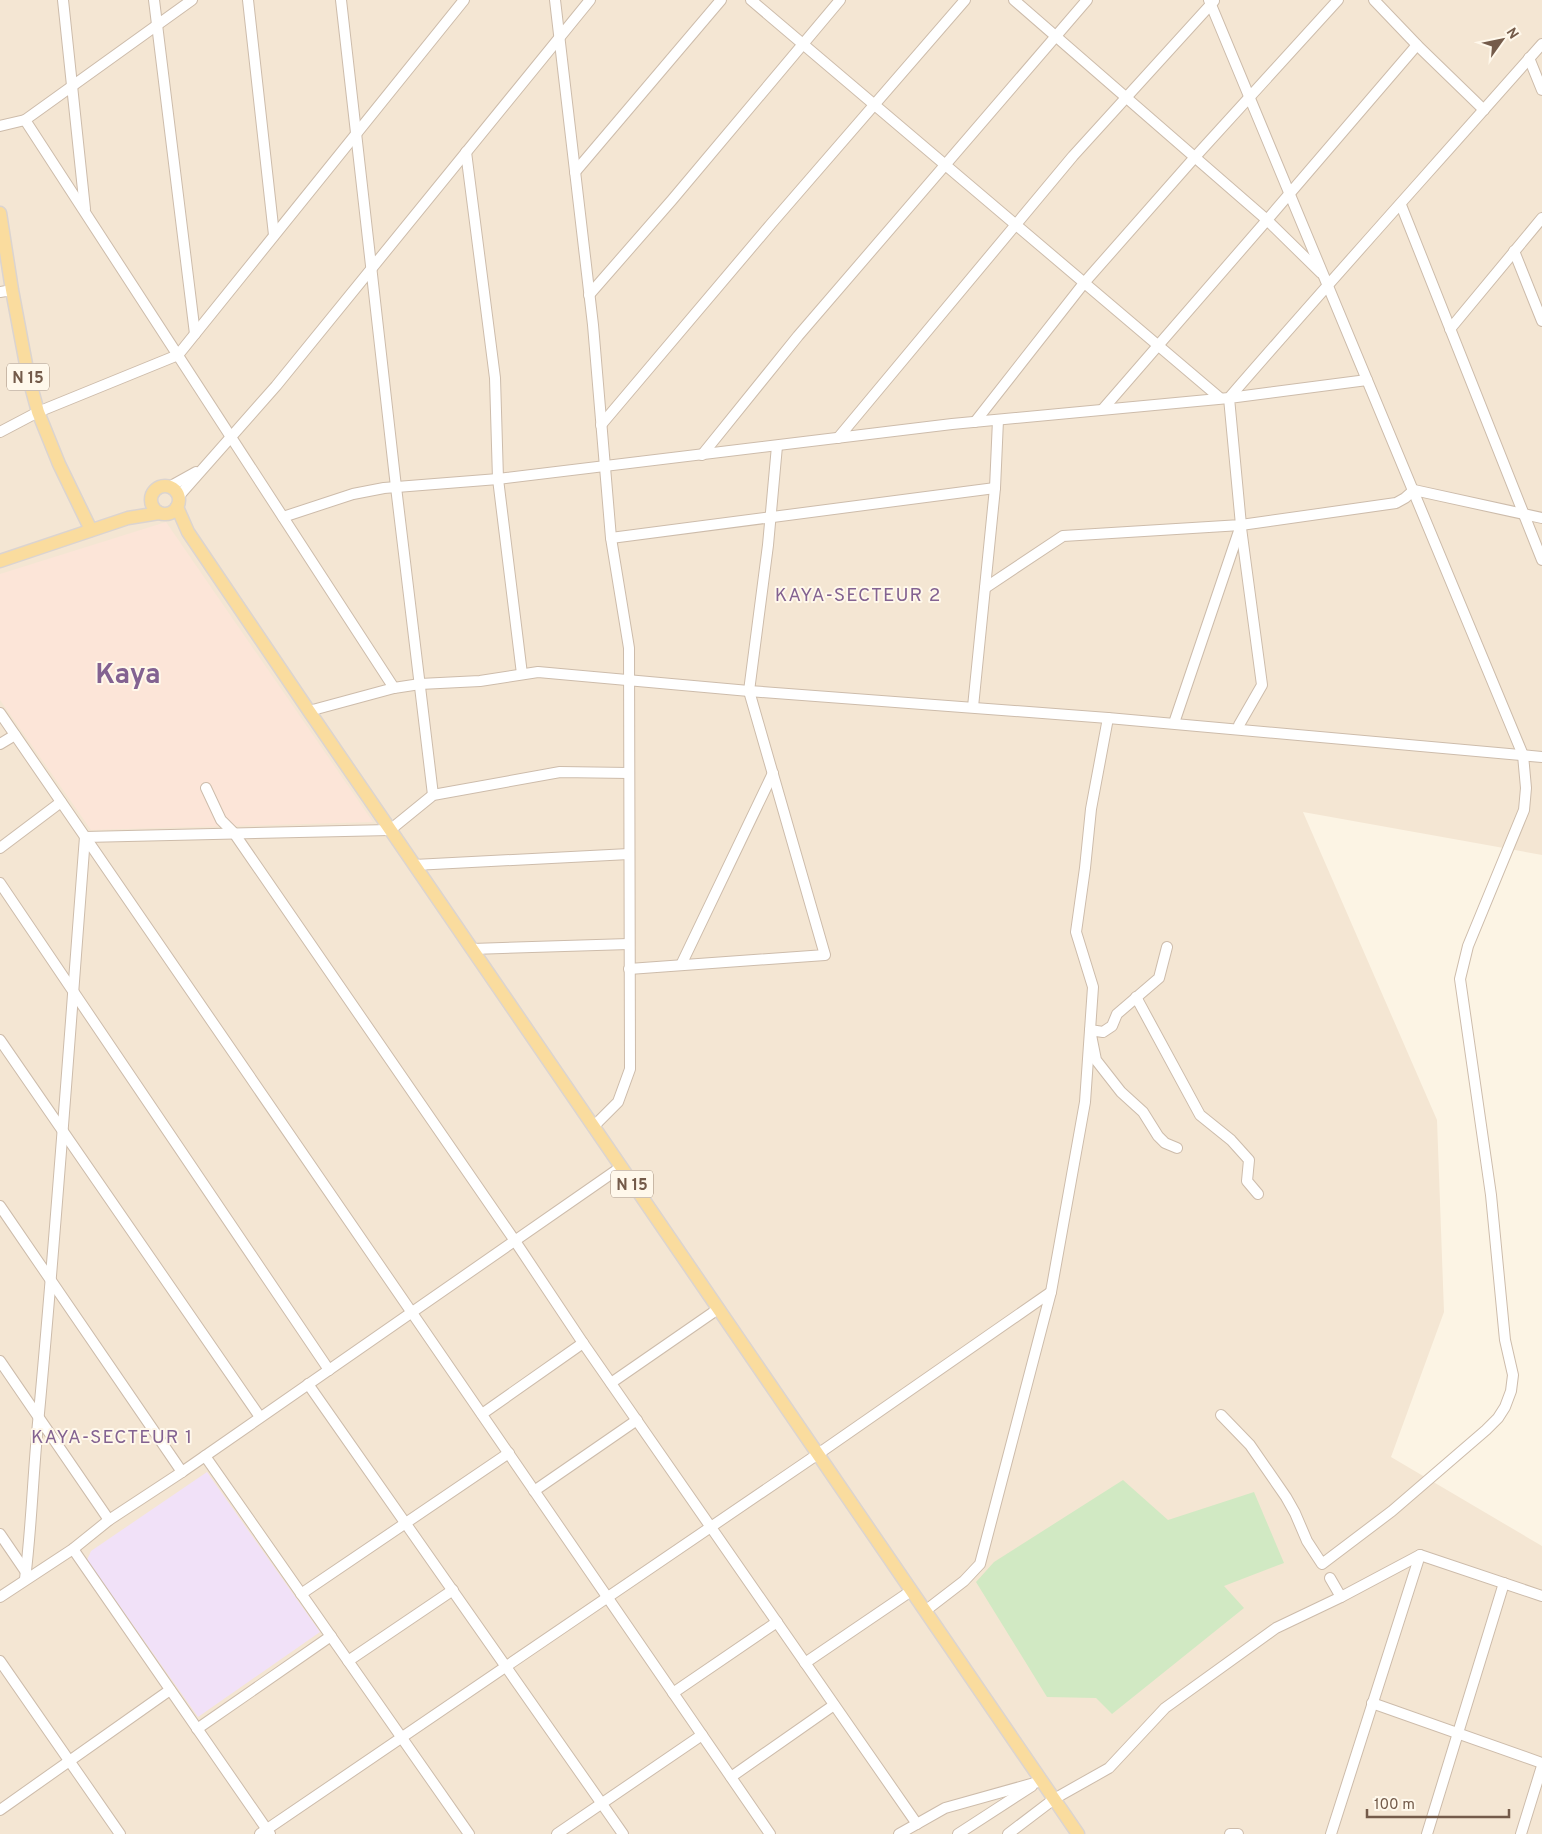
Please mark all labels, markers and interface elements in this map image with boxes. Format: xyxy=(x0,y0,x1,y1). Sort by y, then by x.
north arrow xyxy=(1477,15,1527,65)
text: N xyxy=(1502,25,1522,43)
road number: N 15 xyxy=(7,364,49,391)
district label: KAYA-SECTEUR 2 xyxy=(775,584,941,608)
district label: Kaya xyxy=(95,658,161,694)
road number: N 15 xyxy=(611,1170,653,1198)
district label: KAYA-SECTEUR 1 xyxy=(31,1426,193,1450)
scale bar xyxy=(1367,1786,1510,1818)
text: 100 m xyxy=(1374,1796,1415,1815)

